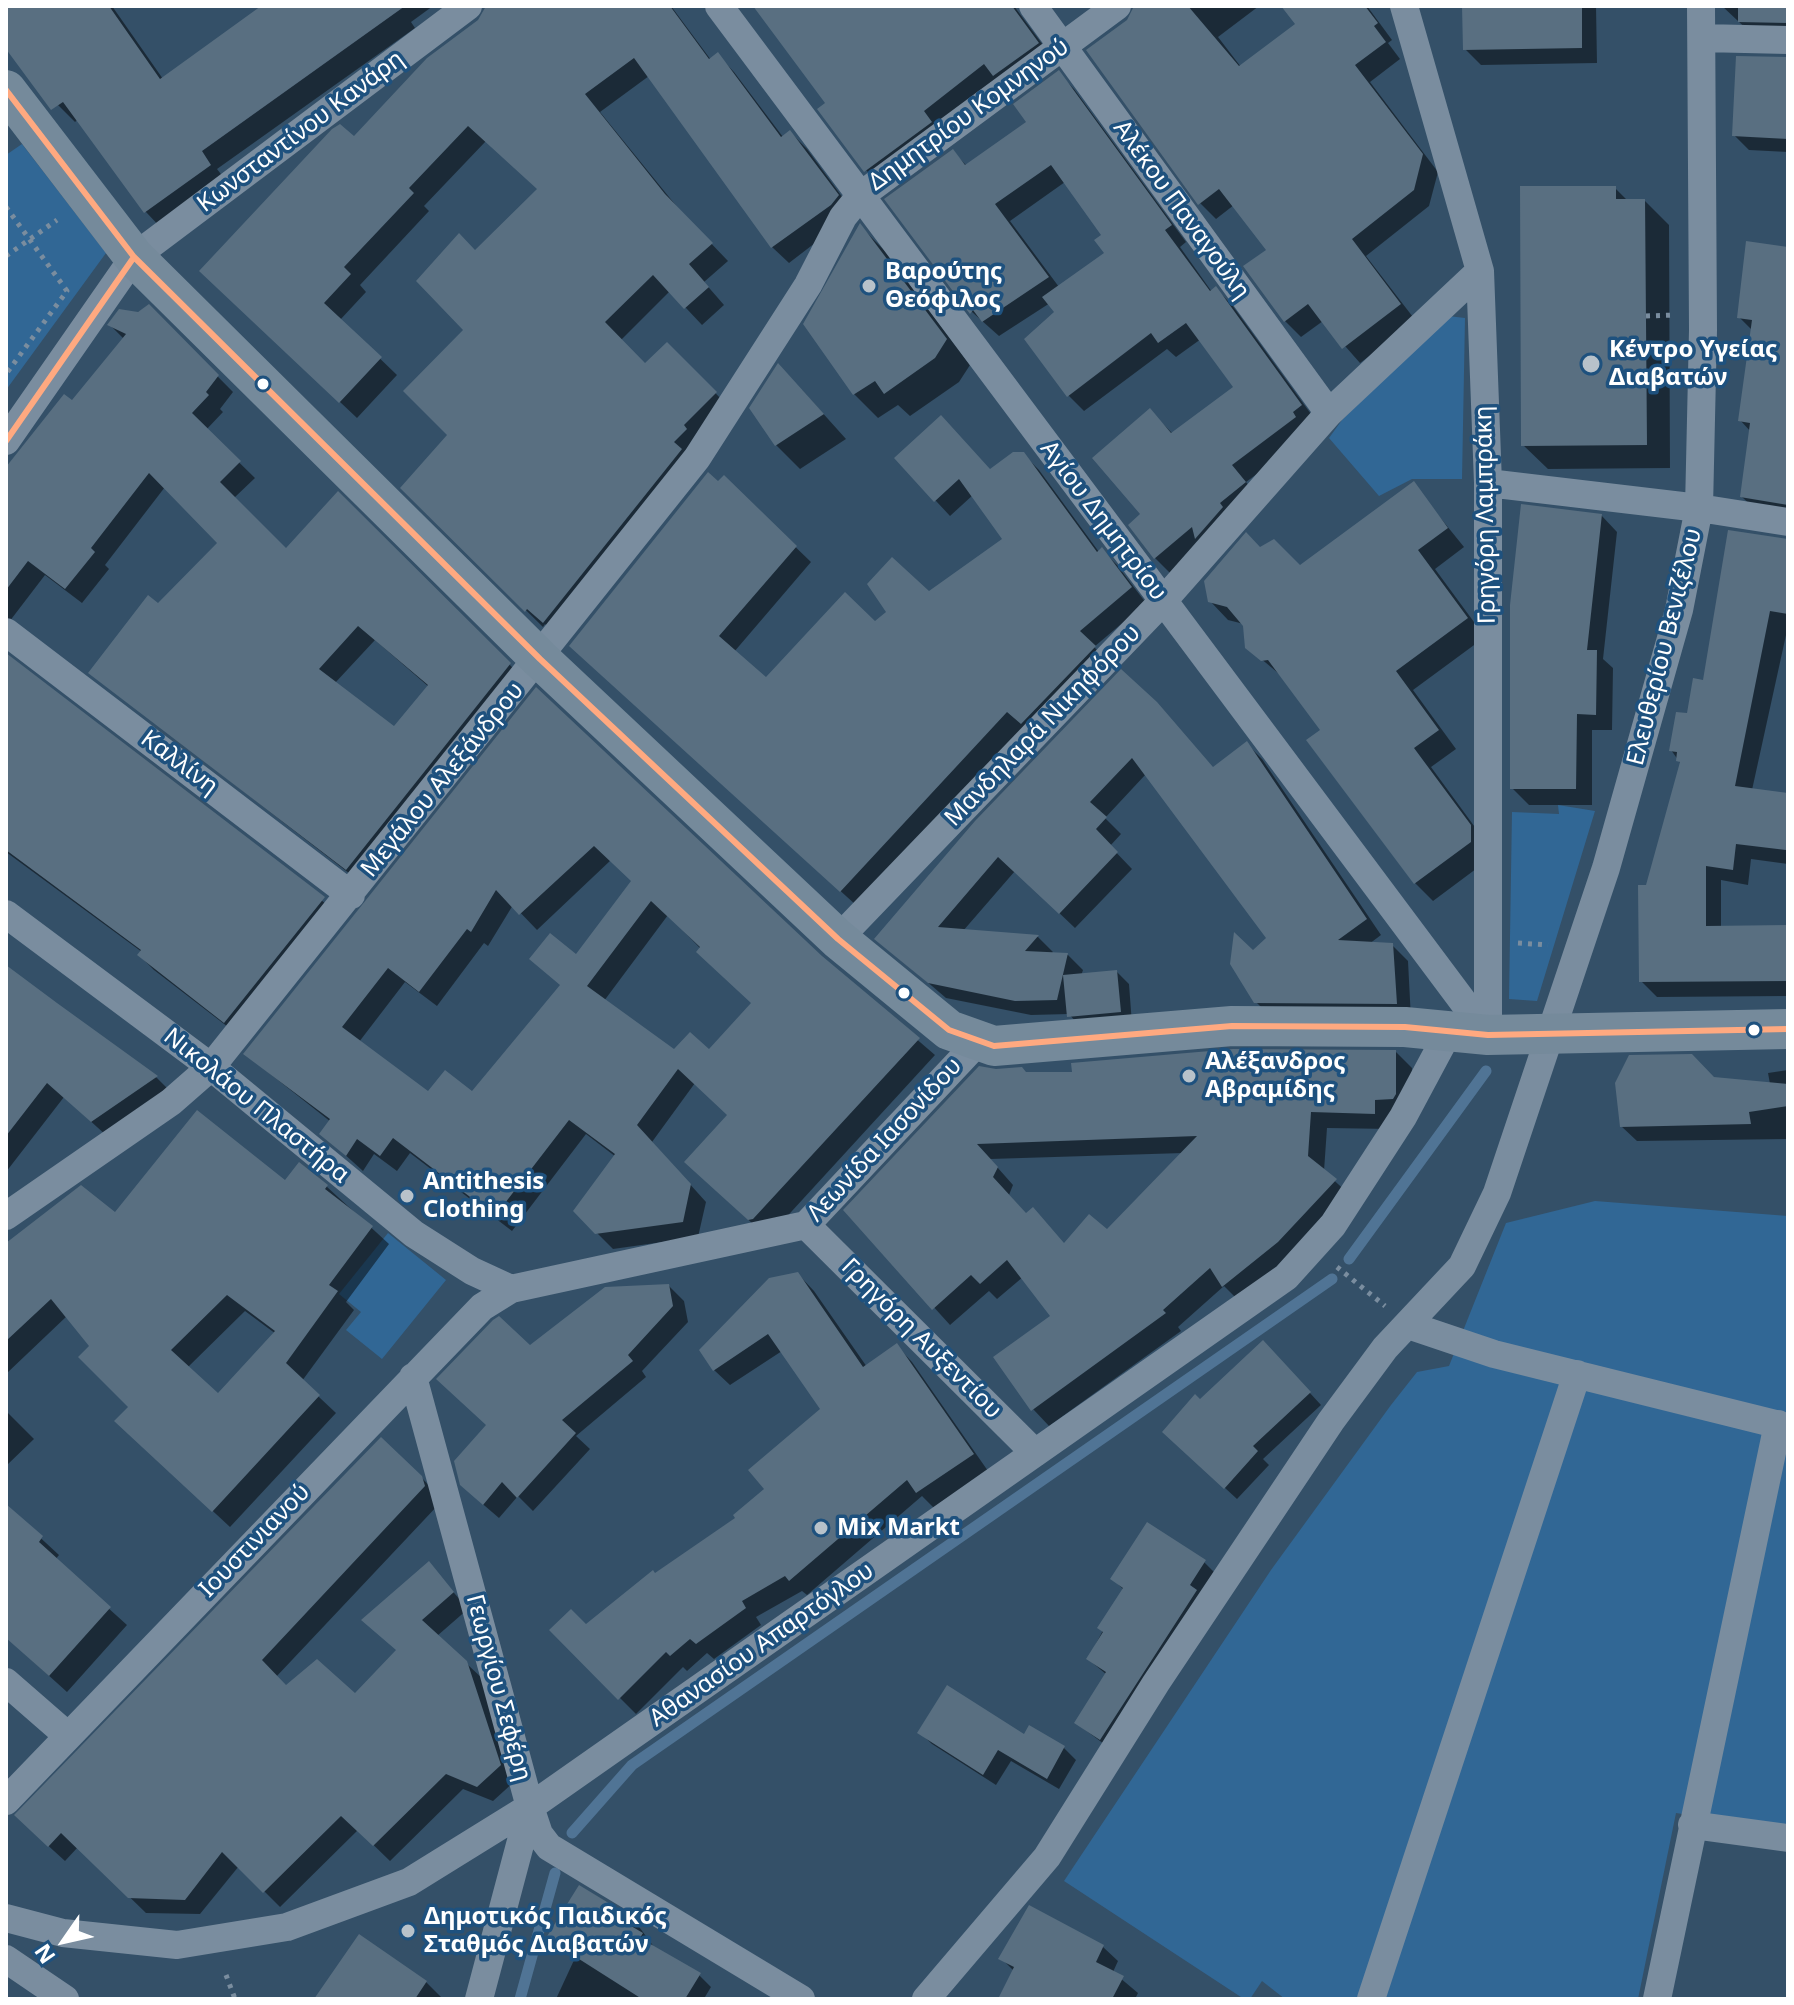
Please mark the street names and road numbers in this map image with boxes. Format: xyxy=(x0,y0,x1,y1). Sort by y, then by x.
street label: Δημητρίου Κομνηνού xyxy=(863,33,1075,197)
street label: Κωνσταντίνου Κανάρη xyxy=(192,45,410,219)
street label: Αλέκου Παναγούλη xyxy=(1107,115,1255,305)
street label: Γρηγόρη Λαμπράκη xyxy=(1470,406,1502,624)
street label: Αγίου Δημητρίου xyxy=(1034,436,1172,606)
street label: Ελευθερίου Βενιζέλου xyxy=(1622,525,1708,769)
street label: Μανδηλαρά Νικηφόρου xyxy=(939,619,1147,833)
street label: Μεγάλου Αλεξάνδρου xyxy=(356,677,530,883)
street label: Καλλίνη xyxy=(135,725,223,801)
street label: Νικολάου Πλαστήρα xyxy=(158,1022,354,1190)
street label: Λεωνίδα Ιασονίδου xyxy=(802,1052,968,1228)
street label: Γρηγόρη Αυξεντίου xyxy=(835,1253,1007,1425)
street label: Ιουστινιανού xyxy=(194,1478,316,1604)
street label: Αθανασίου Απαρτόγλου xyxy=(644,1557,880,1733)
street label: Γεωργίου Σεφέρη xyxy=(459,1592,537,1784)

